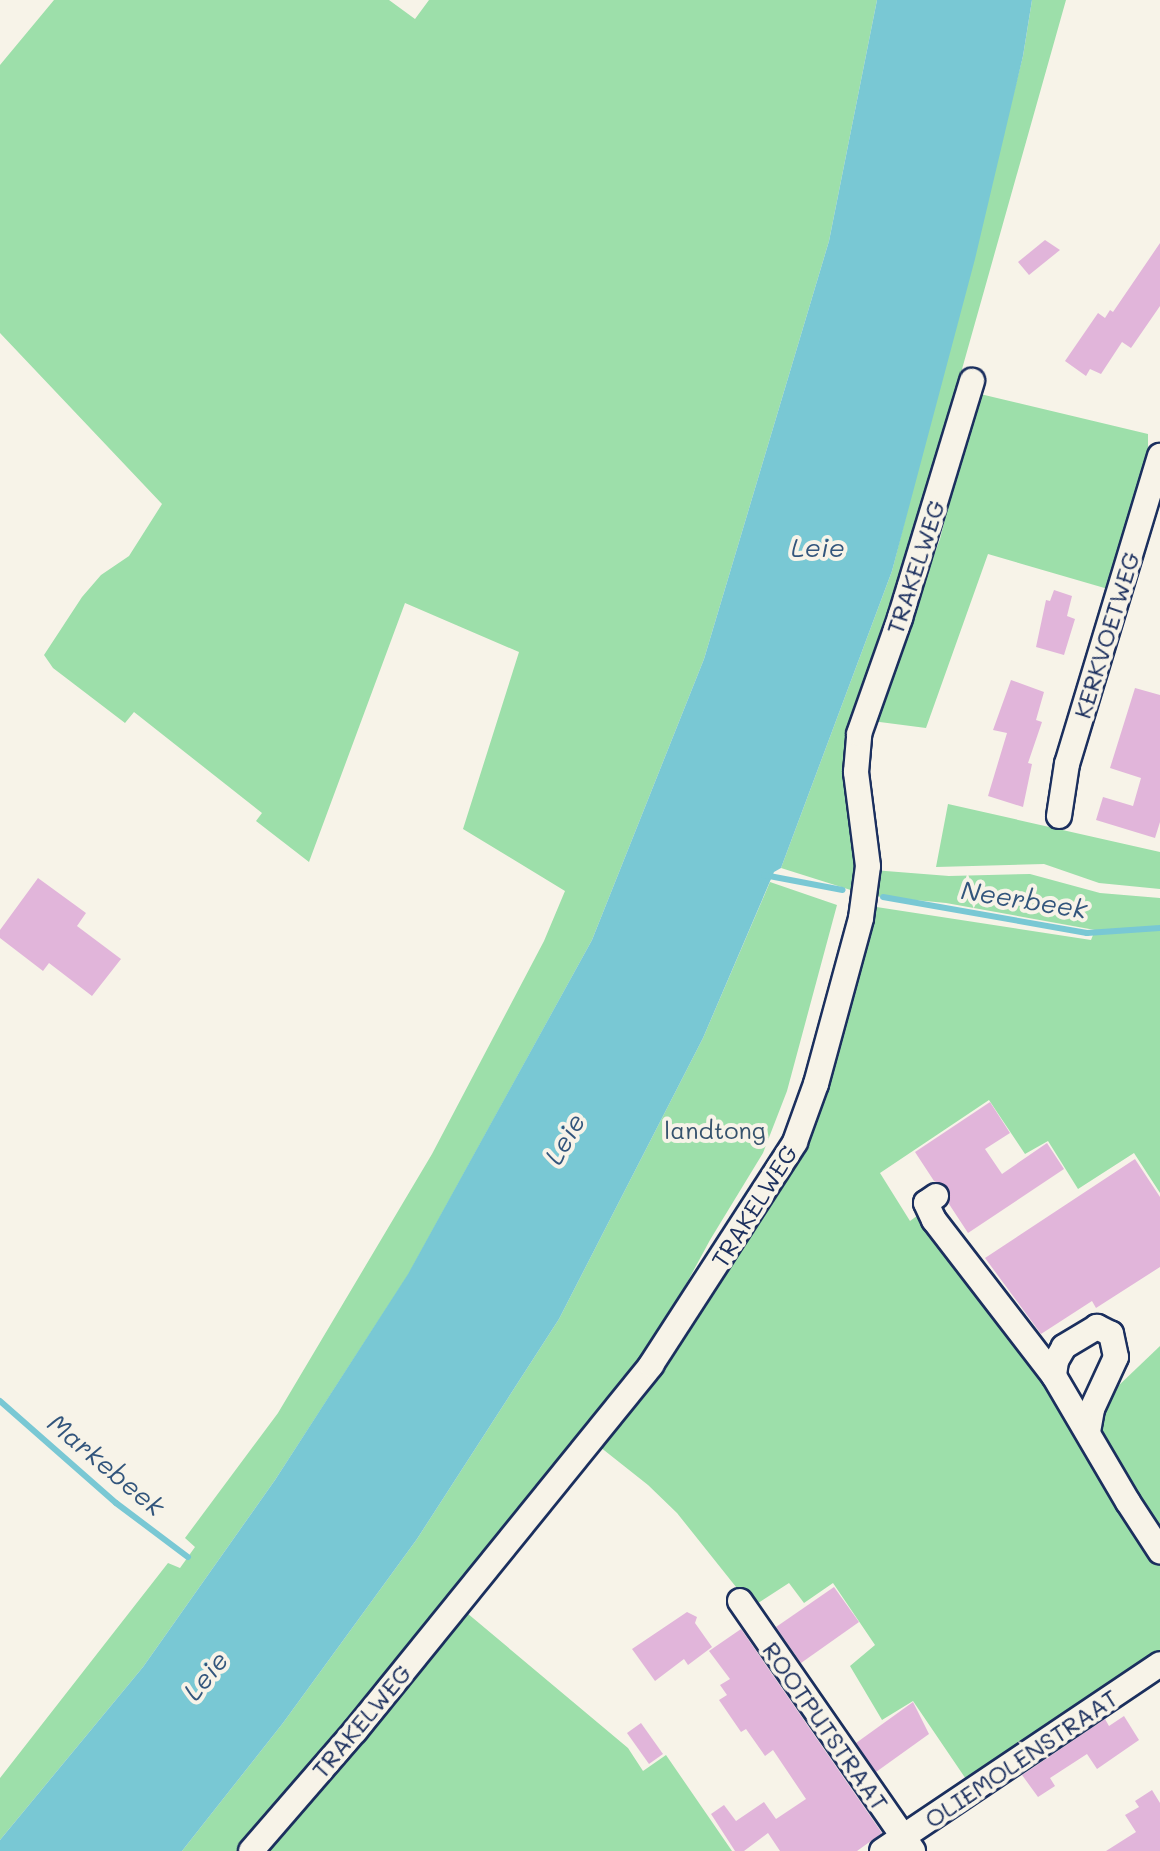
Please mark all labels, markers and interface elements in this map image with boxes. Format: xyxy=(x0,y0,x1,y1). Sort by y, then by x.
street label: TRAKELWEG xyxy=(880,496,950,638)
water label: Leie xyxy=(791,532,845,564)
street label: KERKVOETWEG xyxy=(1067,548,1145,722)
water label: Neerbeek xyxy=(959,875,1089,925)
water label: Leie xyxy=(538,1108,592,1170)
park label: landtong xyxy=(664,1116,766,1144)
street label: TRAKELWEG xyxy=(705,1139,803,1273)
water label: Markebeek xyxy=(41,1407,171,1523)
street label: ROOTPUTSTRAAT xyxy=(757,1636,895,1816)
water label: Leie xyxy=(177,1645,235,1707)
street label: TRAKELWEG xyxy=(305,1659,417,1783)
street label: OLIEMOLENSTRAAT xyxy=(919,1683,1123,1833)

